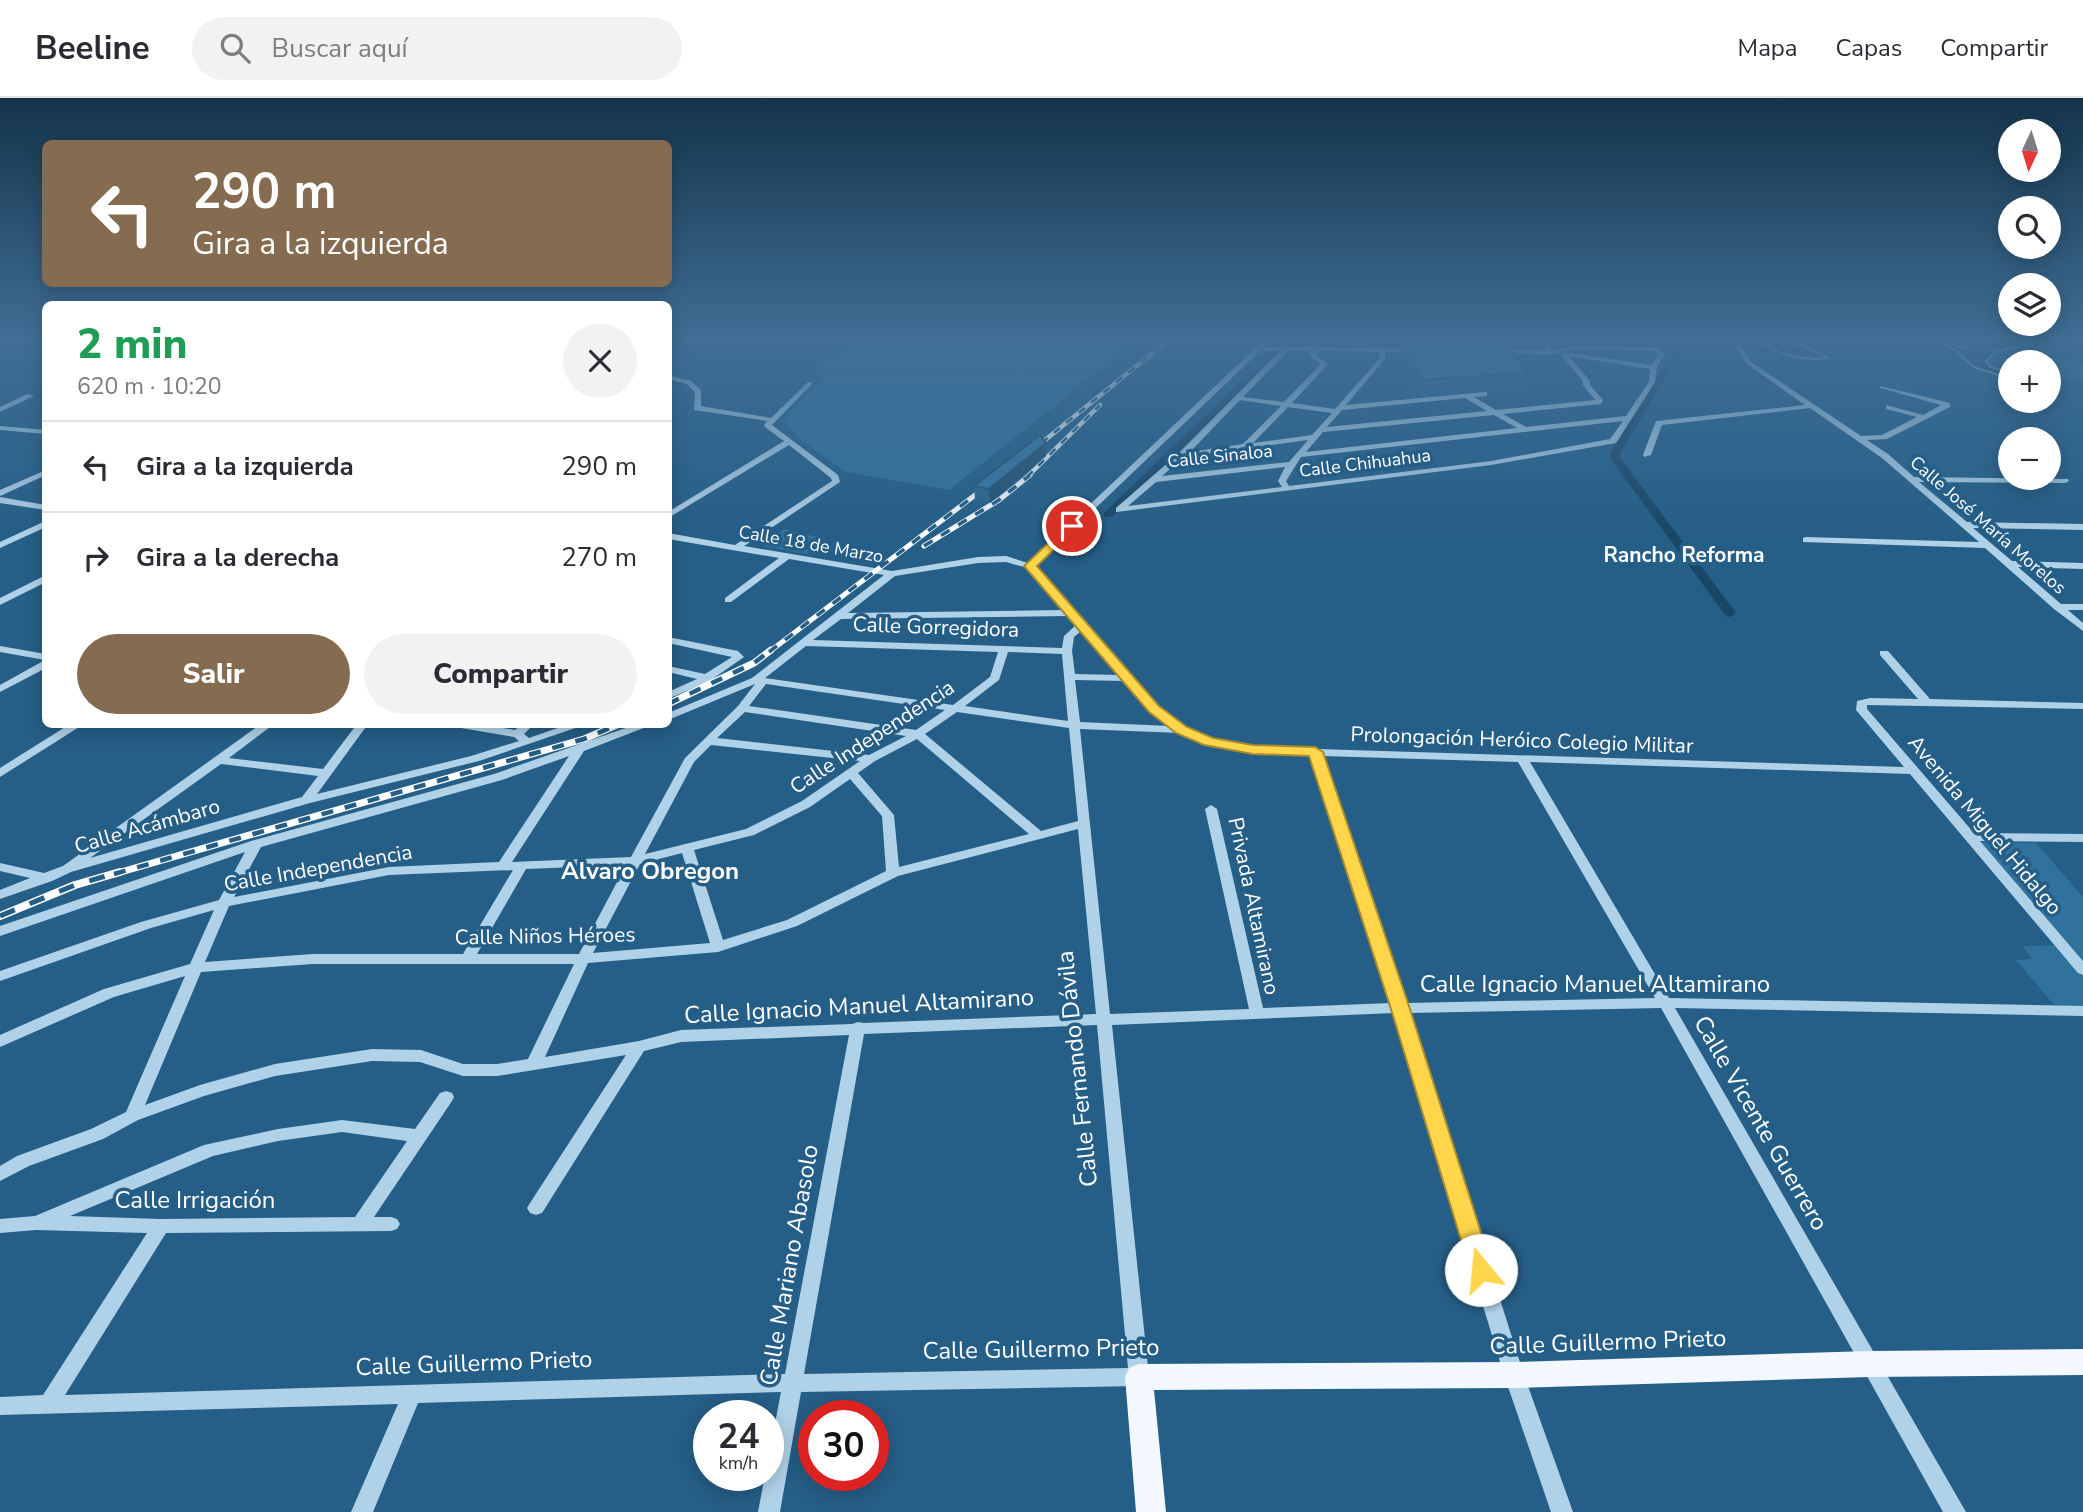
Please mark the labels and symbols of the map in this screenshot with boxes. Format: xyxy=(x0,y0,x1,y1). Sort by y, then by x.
north arrow xyxy=(1998,119,2062,182)
street label: Calle Sinaloa xyxy=(1166,439,1274,473)
street label: Calle Chihuahua xyxy=(1298,443,1432,483)
street label: Calle José María Morelos xyxy=(1905,450,2071,600)
pin xyxy=(1042,496,1102,556)
street label: Calle 18 de Marzo xyxy=(737,519,885,569)
district label: Rancho Reforma xyxy=(1603,541,1765,569)
street label: Calle Gorregidora xyxy=(852,610,1020,644)
street label: Calle Independencia xyxy=(784,673,960,801)
street label: Prolongación Heróico Colegio Militar xyxy=(1350,720,1694,760)
street label: Avenida Miguel Hidalgo xyxy=(1902,729,2068,921)
street label: Calle Acámbaro xyxy=(71,792,223,860)
street label: Privada Altamirano xyxy=(1222,815,1286,997)
street label: Calle Independencia xyxy=(222,838,414,898)
district label: Alvaro Obregon xyxy=(561,855,739,887)
street label: Calle Niños Héroes xyxy=(454,920,636,952)
street label: Calle Fernando Dávila xyxy=(1049,949,1105,1189)
street label: Calle Ignacio Manuel Altamirano xyxy=(1420,968,1770,1000)
street label: Calle Ignacio Manuel Altamirano xyxy=(683,981,1035,1031)
street label: Calle Vicente Guerrero xyxy=(1686,1010,1836,1236)
street label: Calle Mariano Abasolo xyxy=(752,1142,826,1388)
street label: Calle Irrigación xyxy=(115,1184,275,1216)
position arrow xyxy=(1444,1233,1518,1307)
street label: Calle Guillermo Prieto xyxy=(1489,1322,1727,1362)
street label: Calle Guillermo Prieto xyxy=(922,1331,1160,1367)
street label: Calle Guillermo Prieto xyxy=(355,1343,593,1383)
speed limit sign: 30 xyxy=(798,1400,889,1491)

